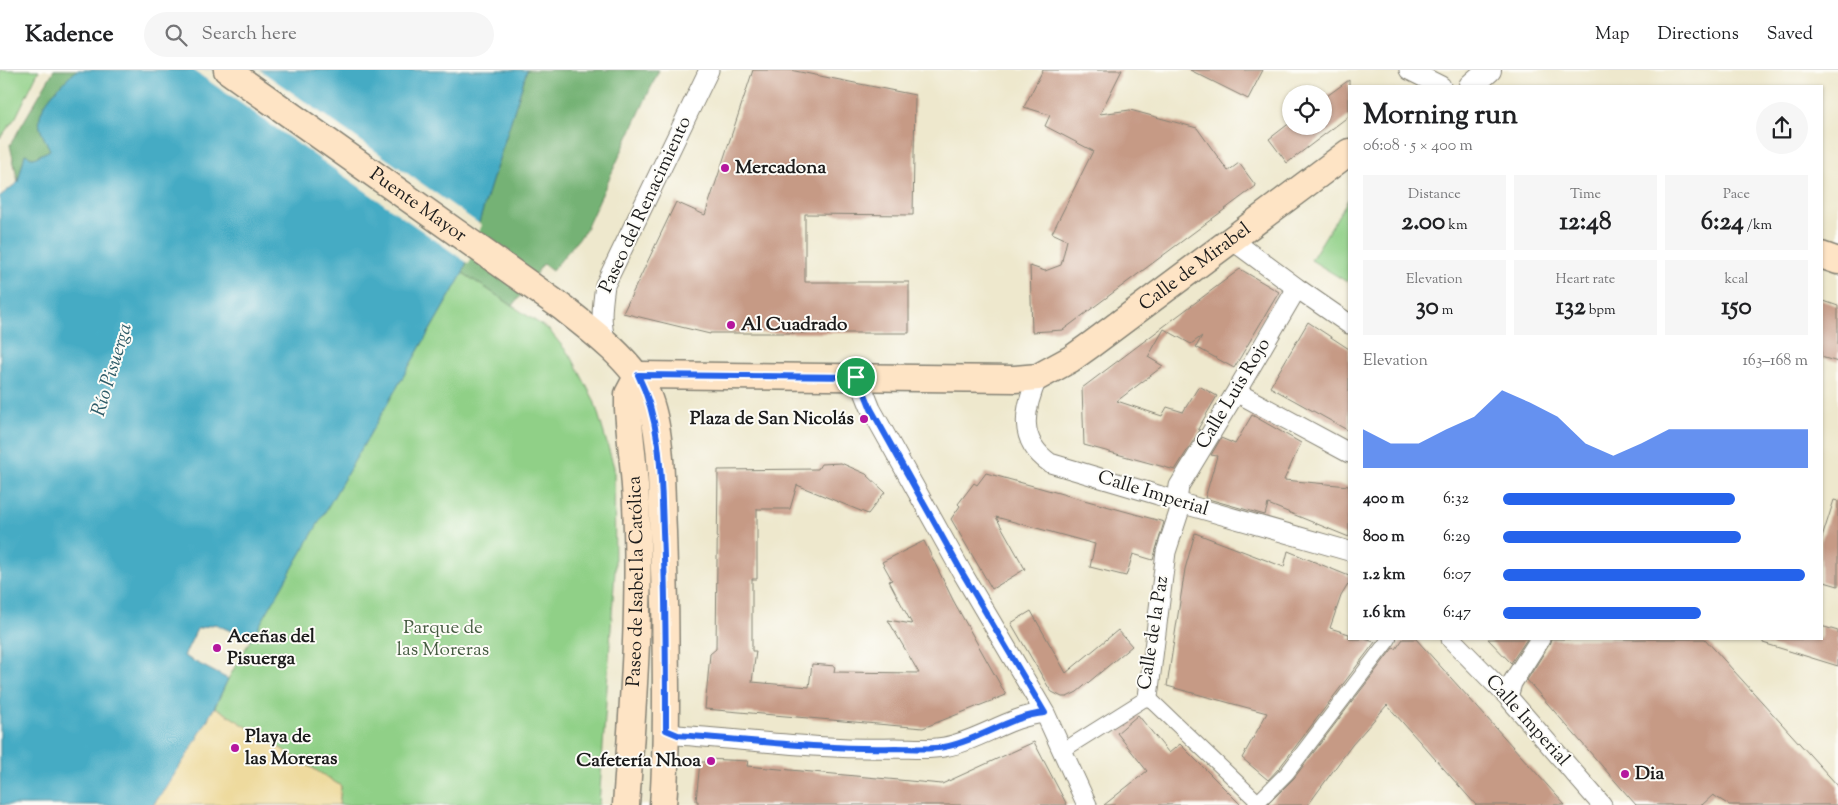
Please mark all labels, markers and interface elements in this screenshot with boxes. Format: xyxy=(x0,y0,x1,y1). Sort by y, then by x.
search box xyxy=(144,12,494,57)
text: Kadence xyxy=(25,18,114,52)
icon: search xyxy=(162,21,190,49)
text: Search here xyxy=(202,21,297,48)
text: Map xyxy=(1595,22,1630,48)
text: Directions xyxy=(1658,22,1739,48)
text: Saved xyxy=(1767,22,1813,48)
map controls xyxy=(1282,85,1332,135)
button: locate xyxy=(1282,85,1332,135)
text: Morning run xyxy=(1363,96,1518,136)
button: share xyxy=(1756,102,1808,154)
street label: Paseo del Renacimiento xyxy=(593,112,699,298)
text: 06:08 · 5 × 400 m xyxy=(1363,135,1473,158)
place label: Mercadona xyxy=(735,155,826,182)
street label: Puente Mayor xyxy=(364,161,472,249)
marker: Mercadona xyxy=(719,162,731,174)
text: Distance xyxy=(1408,185,1461,205)
text: Time xyxy=(1570,185,1601,205)
text: Pace xyxy=(1723,185,1750,205)
text: 2.00 xyxy=(1402,205,1445,241)
text: 12:48 xyxy=(1560,205,1611,241)
text: 6:24 xyxy=(1701,205,1744,241)
street label: Calle de Mirabel xyxy=(1133,216,1257,318)
text: km xyxy=(1445,216,1467,236)
text: /km xyxy=(1744,216,1772,236)
text: Elevation xyxy=(1406,270,1463,290)
text: Heart rate xyxy=(1556,270,1615,290)
text: kcal xyxy=(1724,270,1749,290)
text: 30 xyxy=(1416,290,1439,326)
text: 132 xyxy=(1555,290,1586,326)
text: 150 xyxy=(1721,290,1752,326)
text: m xyxy=(1439,301,1453,321)
text: bpm xyxy=(1586,301,1616,321)
place label: Al Cuadrado xyxy=(741,312,848,339)
marker: Al Cuadrado xyxy=(725,319,737,331)
water label: Río Pisuerga xyxy=(85,320,141,420)
street label: Calle Luis Rojo xyxy=(1190,333,1278,455)
text: Elevation xyxy=(1363,350,1428,373)
text: 163–168 m xyxy=(1742,350,1808,373)
pin xyxy=(835,356,877,398)
icon: arrive xyxy=(842,363,870,391)
place label: Plaza de San Nicolás xyxy=(690,406,855,433)
marker: Plaza de San Nicolás xyxy=(858,413,870,425)
street label: Calle Imperial xyxy=(1094,464,1212,524)
street label: Paseo de Isabel la Católica xyxy=(620,475,651,687)
text: 400 m xyxy=(1363,488,1405,511)
text: 6:32 xyxy=(1443,488,1469,511)
text: 800 m xyxy=(1363,526,1405,549)
text: 6:29 xyxy=(1443,526,1470,549)
text: 1.2 km xyxy=(1363,564,1405,587)
text: 6:07 xyxy=(1443,564,1471,587)
street label: Calle de la Paz xyxy=(1132,574,1176,692)
text: 1.6 km xyxy=(1363,602,1405,625)
text: 6:47 xyxy=(1443,602,1471,625)
park label: Parque de las Moreras xyxy=(397,615,489,664)
place label: Aceñas del Pisuerga xyxy=(227,624,316,673)
marker: Aceñas del Pisuerga xyxy=(211,642,223,654)
street label: Calle Imperial xyxy=(1479,669,1575,773)
place label: Playa de las Moreras xyxy=(245,724,338,773)
marker: Playa de las Moreras xyxy=(229,742,241,754)
place label: Cafetería Nhoa xyxy=(576,748,701,775)
marker: Cafetería Nhoa xyxy=(705,755,717,767)
place label: Dia xyxy=(1635,761,1664,788)
marker: Dia xyxy=(1619,768,1631,780)

